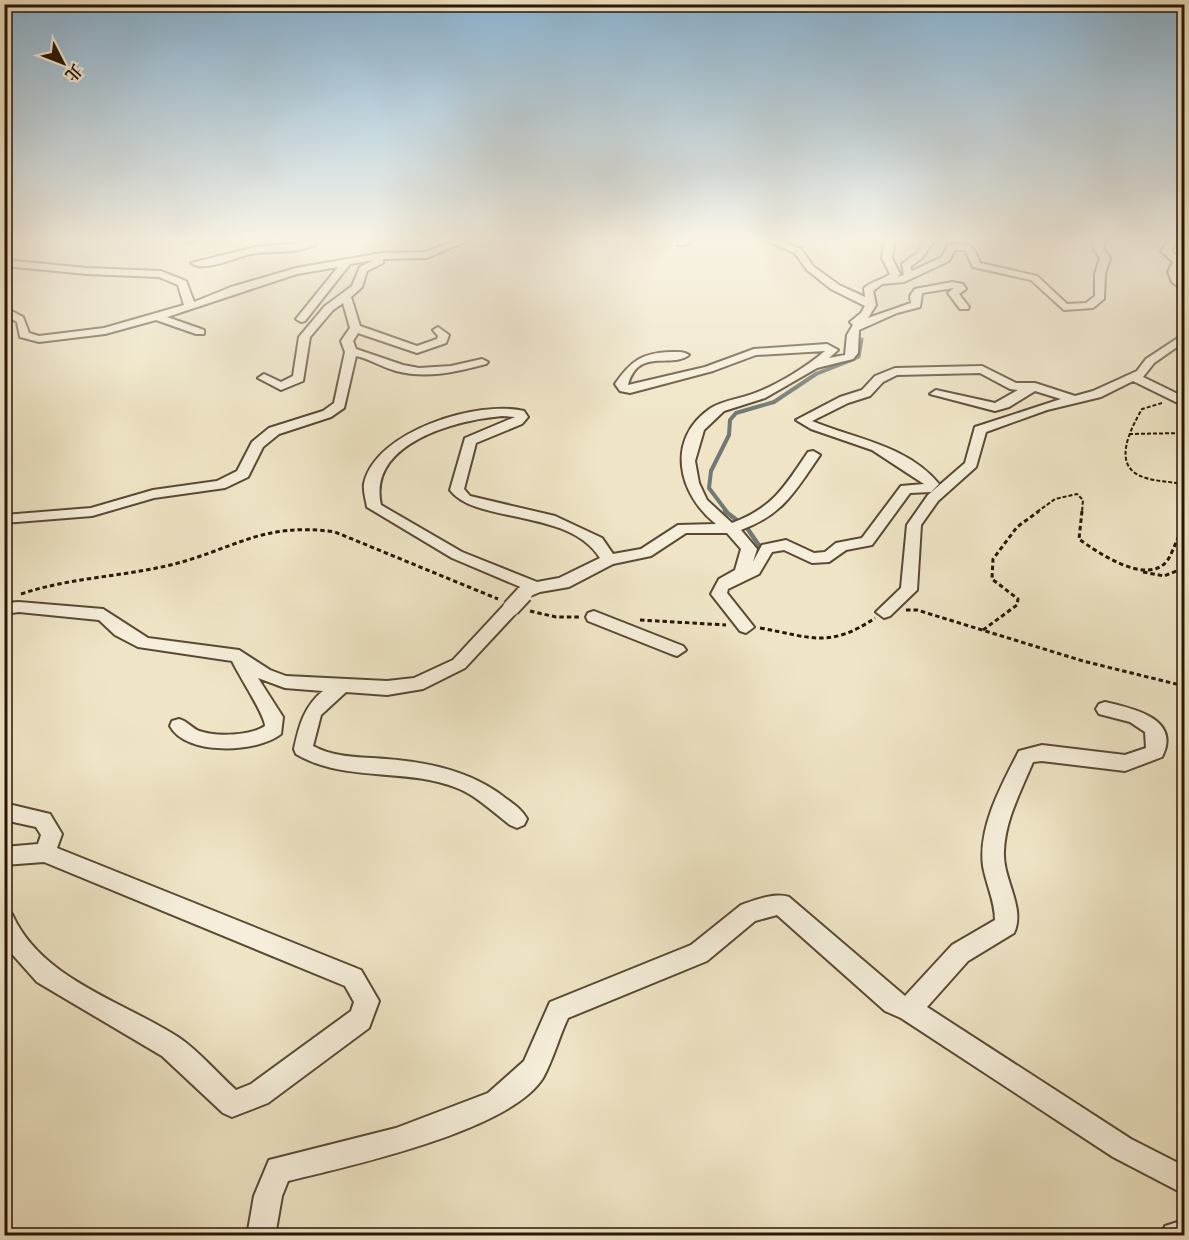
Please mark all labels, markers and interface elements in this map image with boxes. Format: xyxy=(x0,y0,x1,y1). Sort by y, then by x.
north arrow xyxy=(33,33,93,93)
text: 北 xyxy=(59,58,86,85)

